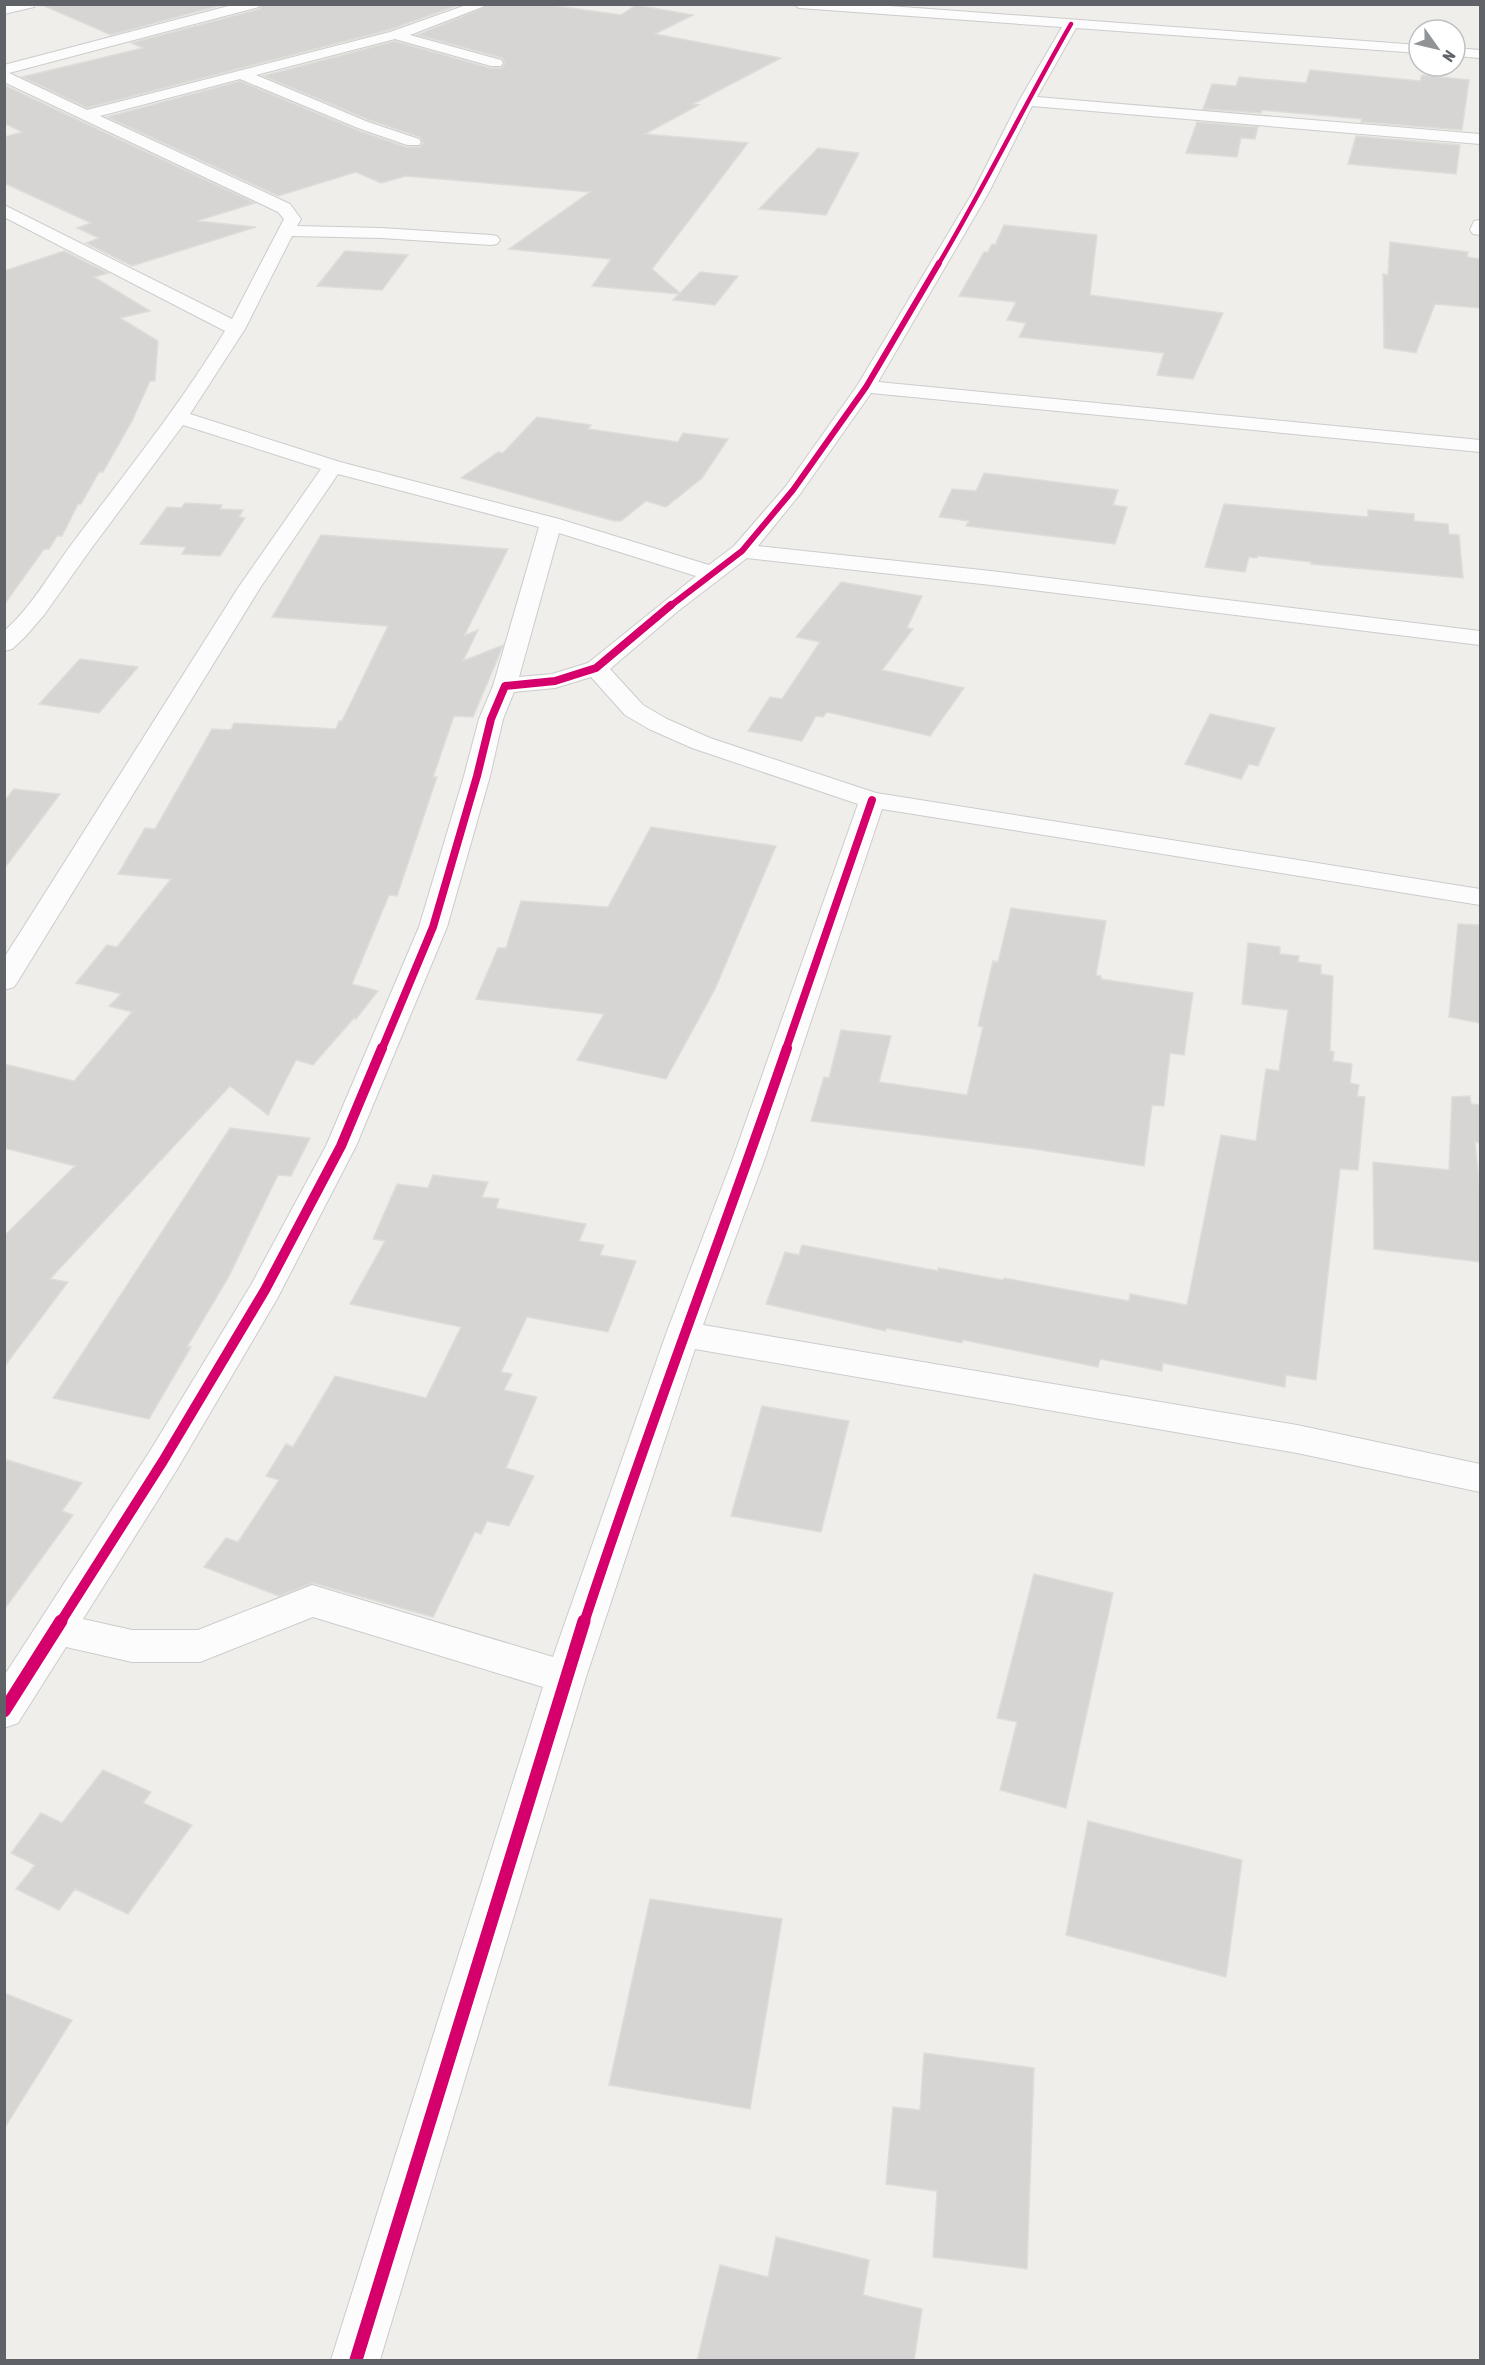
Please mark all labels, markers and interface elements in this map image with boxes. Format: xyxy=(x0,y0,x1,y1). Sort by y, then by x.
north arrow xyxy=(1407,18,1467,78)
text: N xyxy=(1439,47,1460,65)

